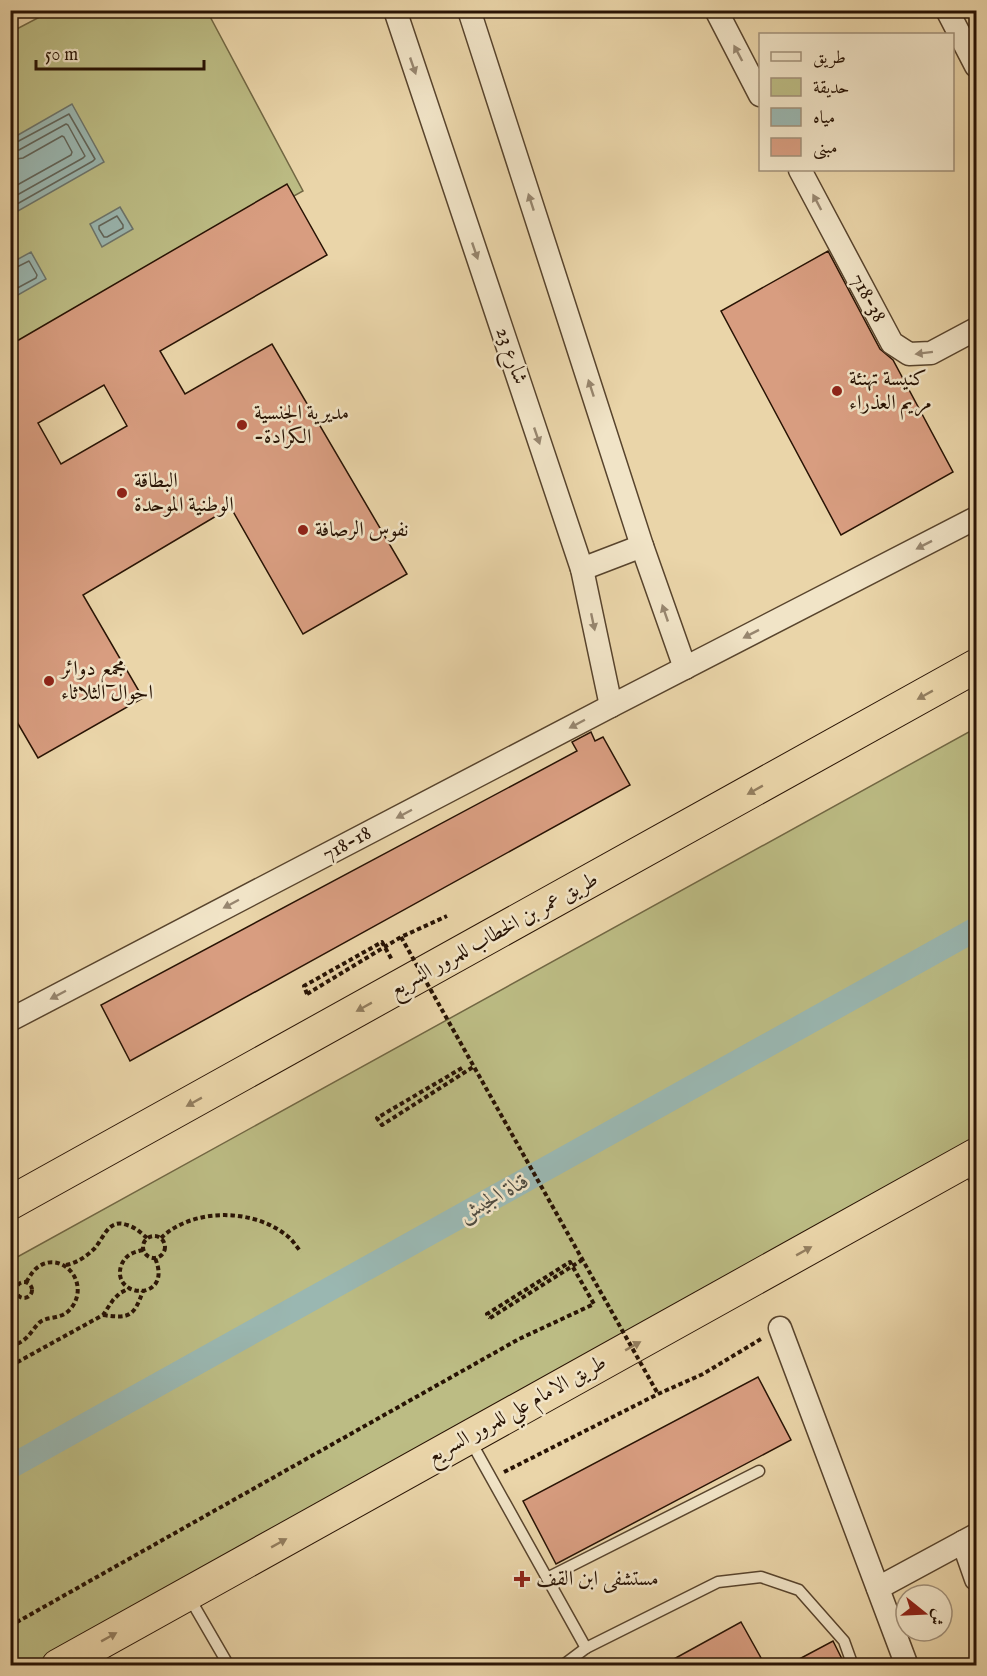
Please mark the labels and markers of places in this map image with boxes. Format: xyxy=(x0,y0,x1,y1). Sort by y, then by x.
place label: كنيسة تهنئة مريم العذراء xyxy=(849,366,932,420)
marker: كنيسة تهنئة مريم العذراء xyxy=(830,384,844,398)
place label: مديرية الجنسية -الكرادة xyxy=(254,400,349,451)
marker: مديرية الجنسية -الكرادة xyxy=(235,418,249,432)
place label: البطاقة الوطنية الموحدة xyxy=(134,468,234,519)
marker: البطاقة الوطنية الموحدة xyxy=(115,486,129,500)
place label: نفوس الرصافة xyxy=(315,517,408,544)
marker: نفوس الرصافة xyxy=(296,523,310,537)
place label: مجمع دوائر احوال الثلاثاء xyxy=(59,656,153,707)
marker: مجمع دوائر احوال الثلاثاء xyxy=(42,674,56,688)
place label: مستشفى ابن القف xyxy=(536,1566,659,1593)
marker: مستشفى ابن القف xyxy=(513,1570,531,1588)

